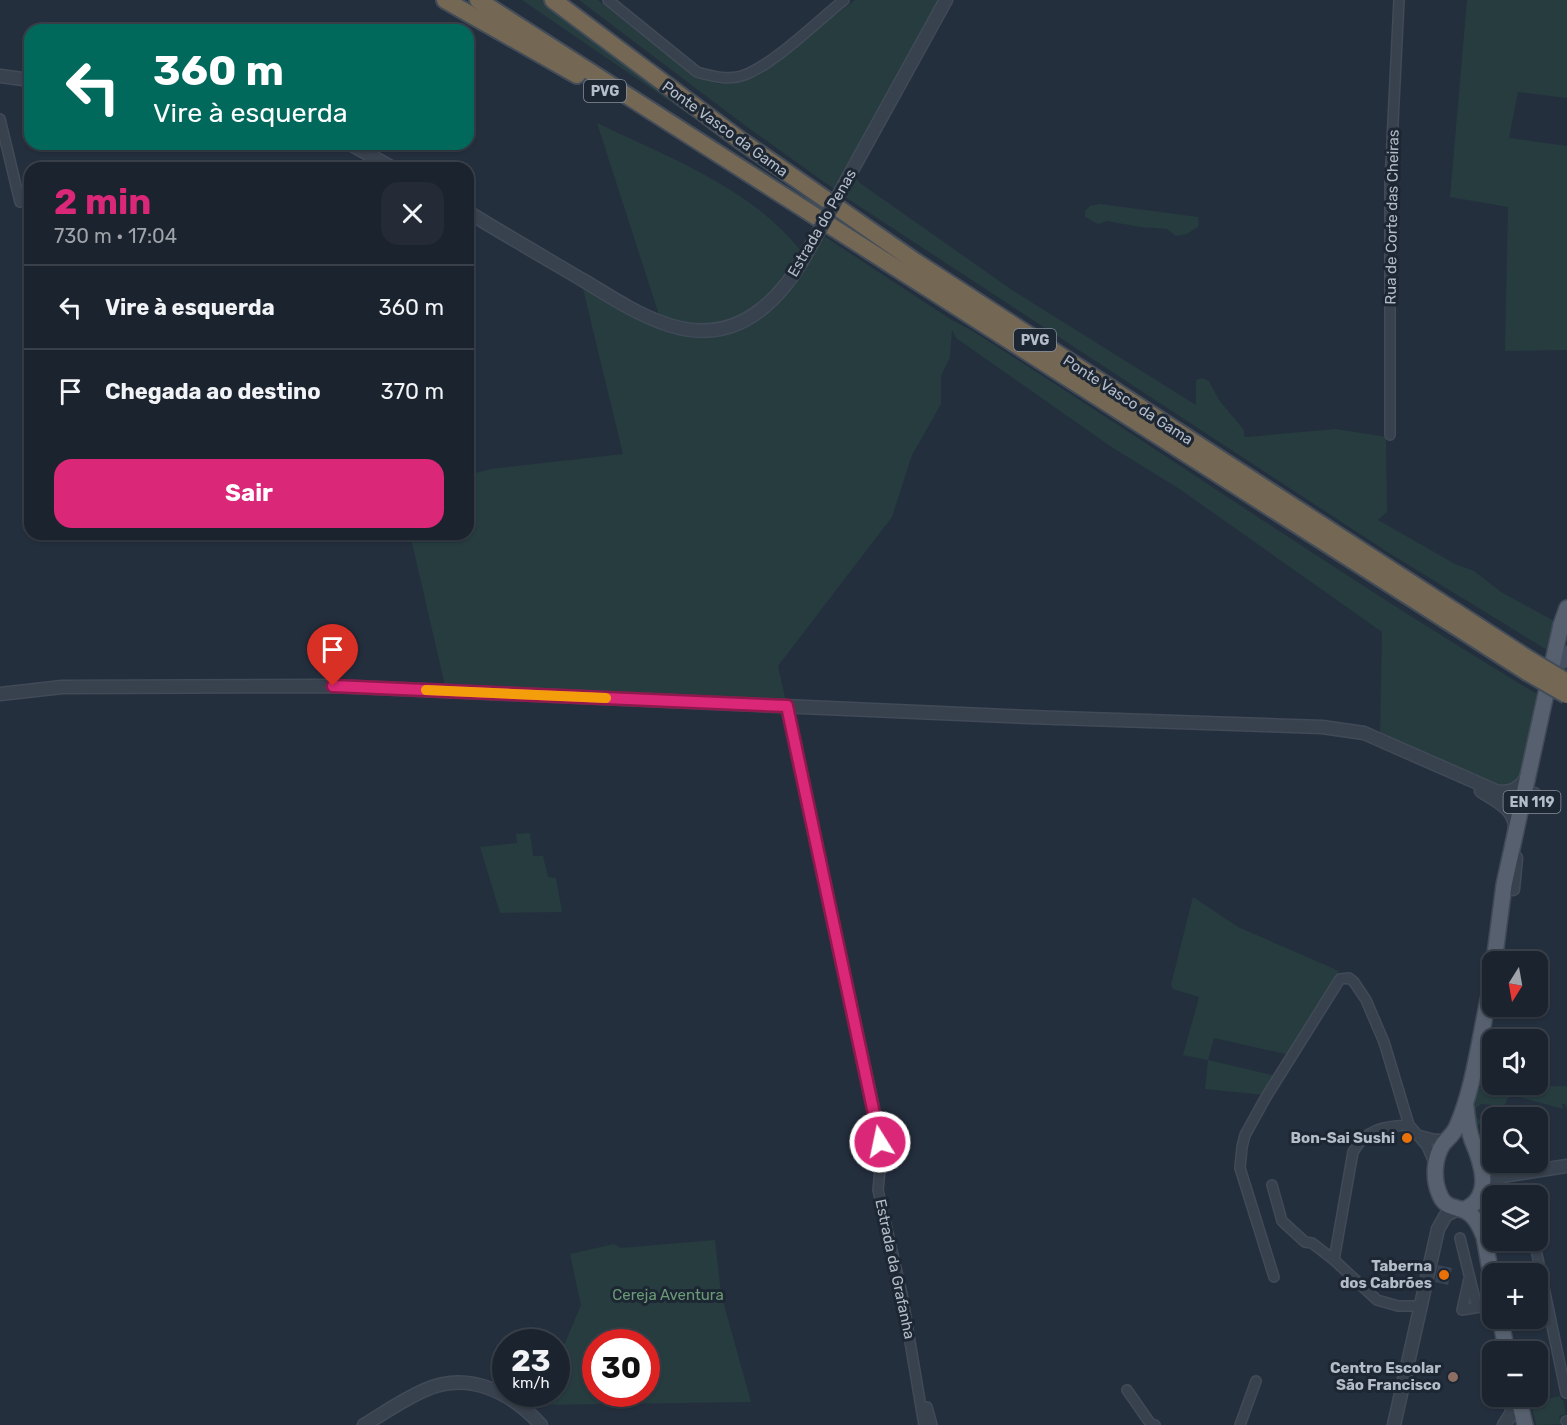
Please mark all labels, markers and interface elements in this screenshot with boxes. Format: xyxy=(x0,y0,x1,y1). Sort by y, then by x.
text: 360 m xyxy=(153,46,284,96)
icon: left xyxy=(54,48,132,126)
street label: Ponte Vasco da Gama xyxy=(659,77,791,181)
road number: PVG xyxy=(584,80,626,102)
text: Vire à esquerda xyxy=(153,97,348,129)
street label: Rua de Corte das Cheiras xyxy=(1381,129,1403,305)
street label: Estrada do Penas xyxy=(784,166,860,280)
text: 2 min xyxy=(54,180,152,223)
button: close xyxy=(381,182,444,245)
text: 730 m · 17:04 xyxy=(54,224,177,248)
icon: left xyxy=(54,291,87,324)
text: Vire à esquerda xyxy=(105,294,275,321)
text: 360 m xyxy=(379,294,444,321)
road number: PVG xyxy=(1014,329,1056,351)
street label: Ponte Vasco da Gama xyxy=(1060,351,1196,449)
icon: arrive xyxy=(54,375,87,408)
text: Chegada ao destino xyxy=(105,378,321,405)
text: 370 m xyxy=(381,378,444,405)
button: Sair xyxy=(54,459,444,528)
pin xyxy=(307,624,358,686)
icon: arrive xyxy=(316,633,349,666)
road number: EN 119 xyxy=(1504,791,1561,813)
north arrow xyxy=(1482,951,1548,1017)
map controls xyxy=(1482,951,1548,1407)
button: sound xyxy=(1482,1029,1548,1095)
button: search xyxy=(1482,1107,1548,1173)
position arrow xyxy=(848,1110,912,1174)
place label: Bon-Sai Sushi xyxy=(1290,1129,1395,1147)
marker: Bon-Sai Sushi xyxy=(1400,1131,1414,1145)
button: layers xyxy=(1482,1185,1548,1251)
street label: Estrada da Grafanha xyxy=(871,1197,919,1341)
place label: Taberna dos Cabrões xyxy=(1340,1257,1432,1292)
button: + xyxy=(1482,1263,1548,1329)
marker: Taberna dos Cabrões xyxy=(1437,1268,1451,1282)
park label: Cereja Aventura xyxy=(612,1286,724,1304)
speed limit sign: 30 xyxy=(582,1329,660,1407)
button: − xyxy=(1482,1341,1548,1407)
text: 23 xyxy=(511,1343,551,1379)
place label: Centro Escolar São Francisco xyxy=(1330,1359,1441,1394)
marker: Centro Escolar São Francisco xyxy=(1446,1370,1460,1384)
text: km/h xyxy=(512,1374,550,1392)

